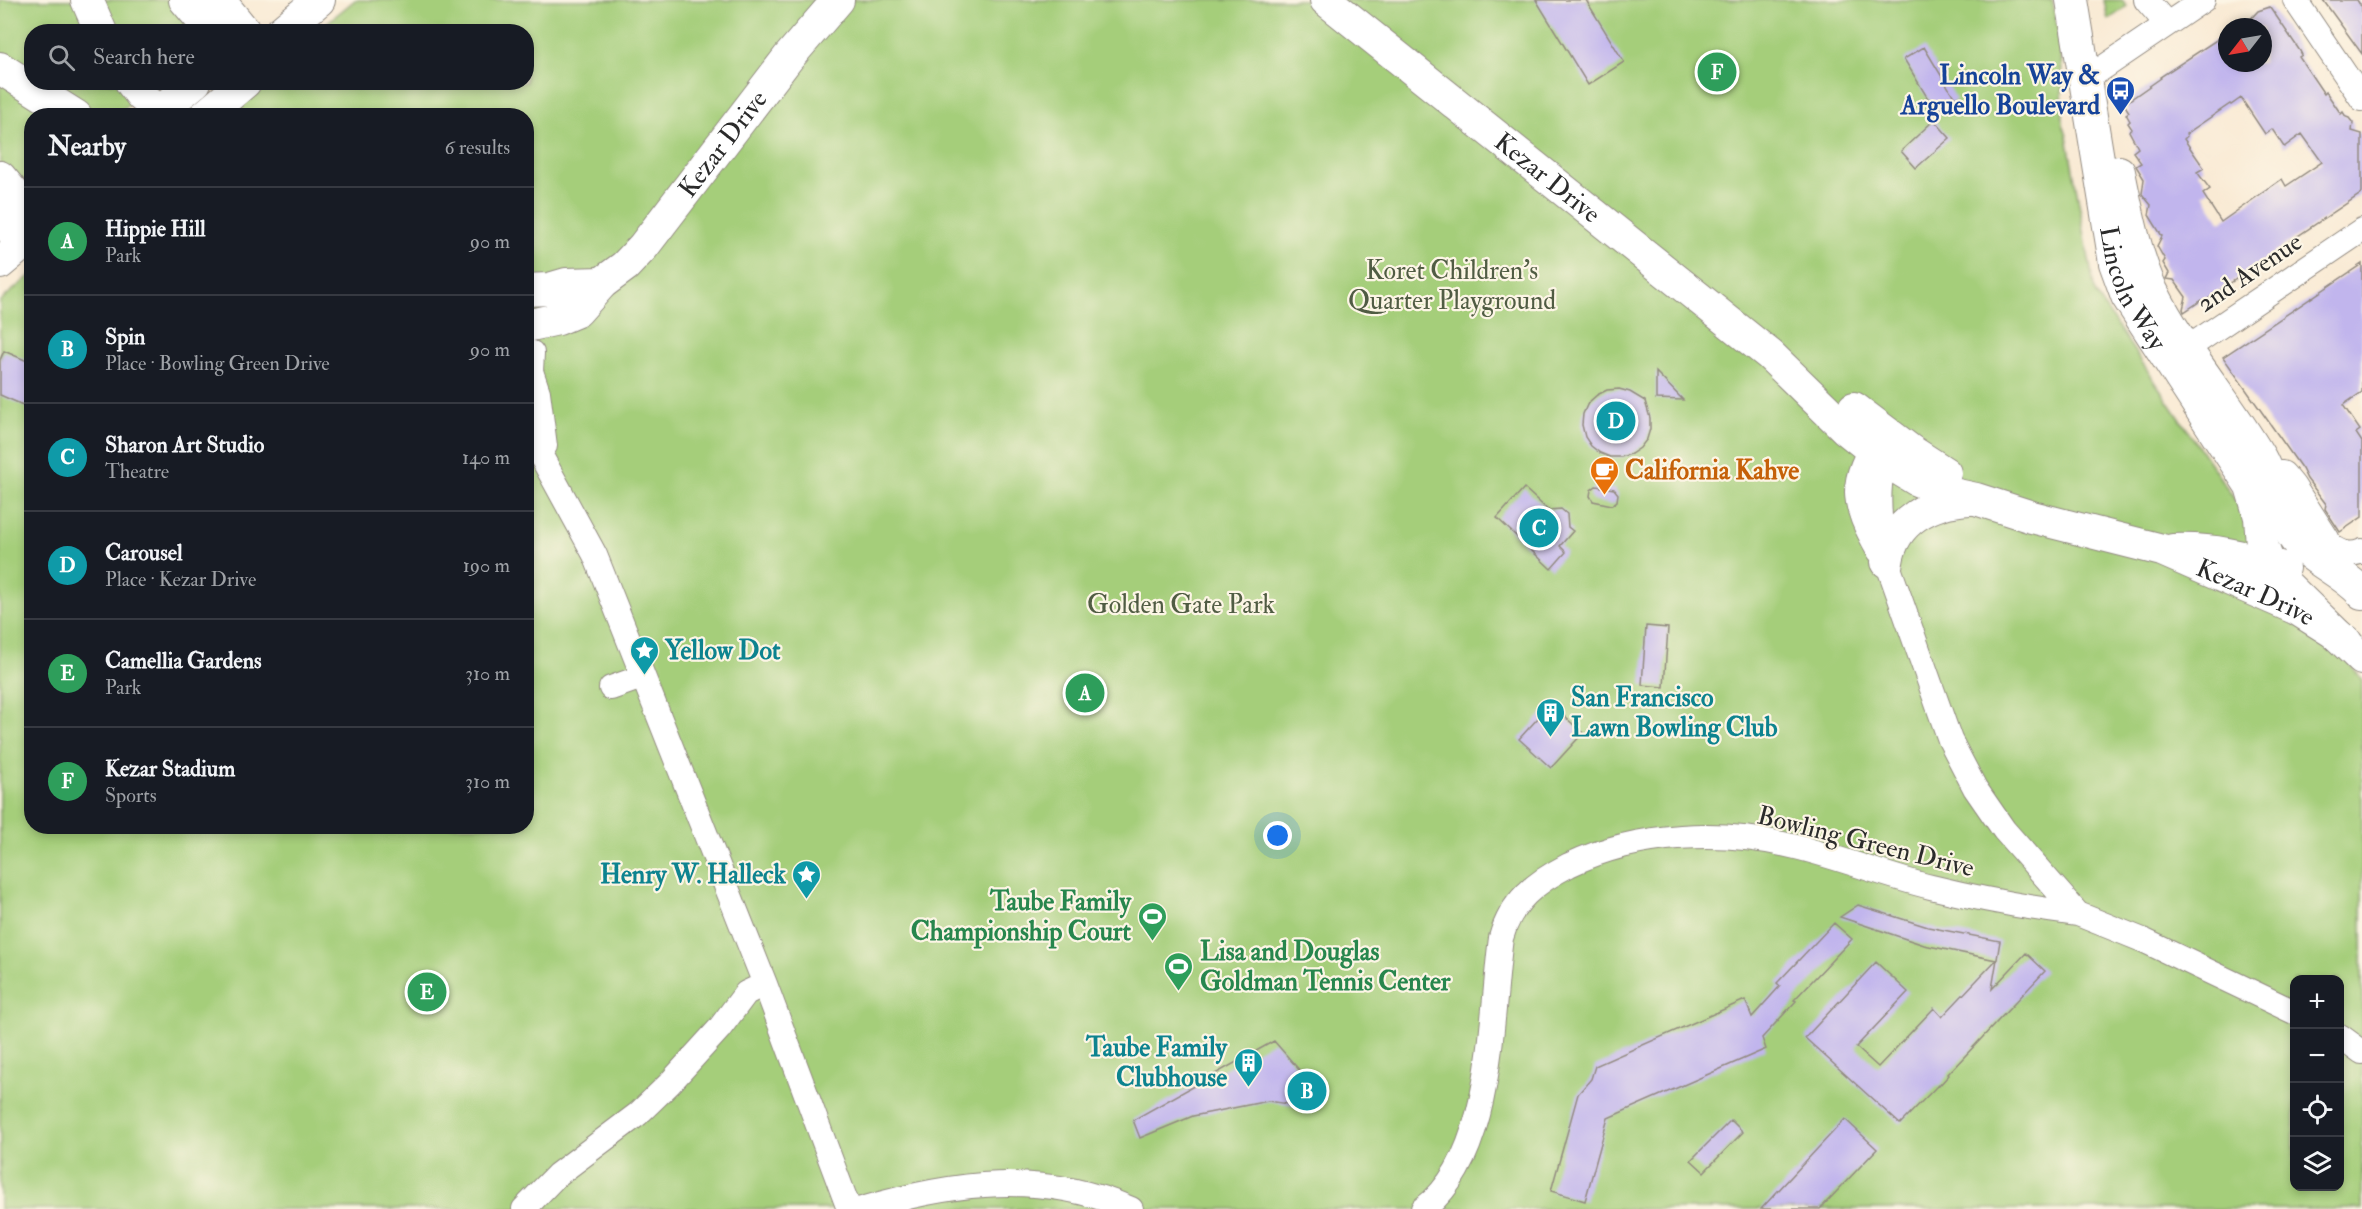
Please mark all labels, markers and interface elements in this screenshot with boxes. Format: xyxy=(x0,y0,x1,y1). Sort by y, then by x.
north arrow xyxy=(2218,18,2272,72)
search box xyxy=(24,24,534,90)
icon: search xyxy=(45,41,78,74)
text: Search here xyxy=(93,43,195,71)
pin: F xyxy=(1698,50,1736,94)
place label: Lincoln Way & Arguello Boulevard xyxy=(1900,60,2100,123)
bus stop icon: Lincoln Way & Arguello Boulevard xyxy=(2105,74,2137,116)
street label: Kezar Drive xyxy=(672,84,774,204)
street label: Kezar Drive xyxy=(1488,126,1607,230)
text: Nearby xyxy=(48,131,126,163)
text: 6 results xyxy=(444,135,510,160)
text: Hippie Hill xyxy=(105,215,206,243)
street label: Lincoln Way xyxy=(2092,224,2173,357)
street label: 2nd Avenue xyxy=(2191,226,2308,320)
text: A xyxy=(61,229,74,254)
text: 90 m xyxy=(470,229,510,254)
text: Park xyxy=(105,243,141,268)
park label: Koret Children's Quarter Playground xyxy=(1348,255,1556,317)
text: Spin xyxy=(105,323,145,351)
text: B xyxy=(61,337,74,362)
text: 90 m xyxy=(470,337,510,362)
text: Place · Bowling Green Drive xyxy=(105,351,330,376)
pin: D xyxy=(1596,398,1636,444)
text: Sharon Art Studio xyxy=(105,431,264,459)
text: C xyxy=(60,445,75,470)
text: 140 m xyxy=(462,445,510,470)
cafe icon: California Kahve xyxy=(1588,454,1620,496)
place label: California Kahve xyxy=(1625,455,1799,487)
text: Theatre xyxy=(105,459,169,484)
pin: C xyxy=(1520,506,1558,550)
text: Carousel xyxy=(105,539,183,567)
street label: Kezar Drive xyxy=(2191,552,2321,633)
text: D xyxy=(59,553,76,578)
text: 190 m xyxy=(463,553,510,578)
text: Place · Kezar Drive xyxy=(105,567,256,592)
park label: Golden Gate Park xyxy=(1087,589,1276,621)
place icon: Yellow Dot xyxy=(628,634,660,676)
place label: Yellow Dot xyxy=(664,635,781,667)
text: Camellia Gardens xyxy=(105,647,262,675)
text: E xyxy=(60,661,75,686)
text: 310 m xyxy=(465,661,510,686)
pin: A xyxy=(1066,670,1104,716)
text: Park xyxy=(105,675,141,700)
place label: San Francisco Lawn Bowling Club xyxy=(1571,682,1778,745)
building icon: San Francisco Lawn Bowling Club xyxy=(1534,696,1566,738)
text: Kezar Stadium xyxy=(105,755,235,783)
text: F xyxy=(61,769,74,794)
text: 310 m xyxy=(465,769,510,794)
text: Sports xyxy=(105,783,157,808)
street label: Bowling Green Drive xyxy=(1754,800,1978,884)
your location xyxy=(1263,821,1292,850)
place icon: Henry W. Halleck xyxy=(791,858,823,900)
place label: Henry W. Halleck xyxy=(600,859,787,892)
place label: Taube Family Championship Court xyxy=(911,886,1133,949)
sports icon: Taube Family Championship Court xyxy=(1136,900,1168,942)
place label: Lisa and Douglas Goldman Tennis Center xyxy=(1200,936,1451,998)
sports icon: Lisa and Douglas Goldman Tennis Center xyxy=(1163,950,1195,992)
pin: E xyxy=(408,970,446,1014)
map controls xyxy=(2290,975,2344,1191)
button: + xyxy=(2290,975,2344,1029)
button: − xyxy=(2290,1029,2344,1083)
place label: Taube Family Clubhouse xyxy=(1085,1032,1229,1094)
building icon: Taube Family Clubhouse xyxy=(1232,1046,1264,1088)
pin: B xyxy=(1288,1068,1326,1114)
button: locate xyxy=(2290,1083,2344,1137)
button: layers xyxy=(2290,1137,2344,1191)

